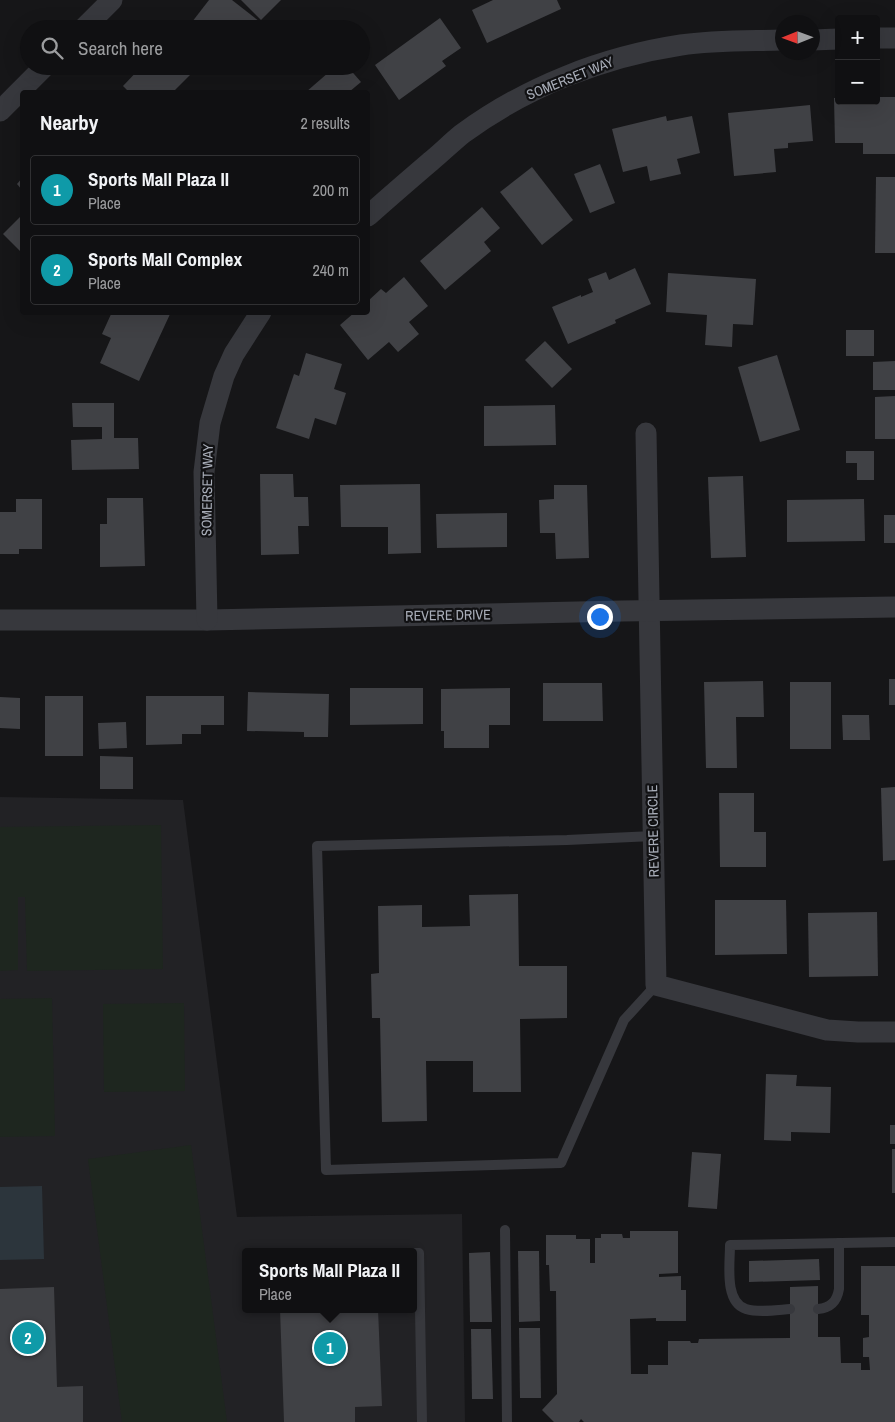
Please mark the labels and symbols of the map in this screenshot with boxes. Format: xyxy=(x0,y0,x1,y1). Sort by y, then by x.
north arrow xyxy=(775,15,820,60)
street label: SOMERSET WAY xyxy=(524,52,616,104)
street label: SOMERSET WAY xyxy=(197,443,217,536)
your location xyxy=(587,604,613,630)
street label: REVERE DRIVE xyxy=(405,605,491,625)
street label: REVERE CIRCLE xyxy=(643,785,663,877)
pin: 2 xyxy=(12,1319,44,1357)
pin: 1 xyxy=(314,1329,346,1367)

